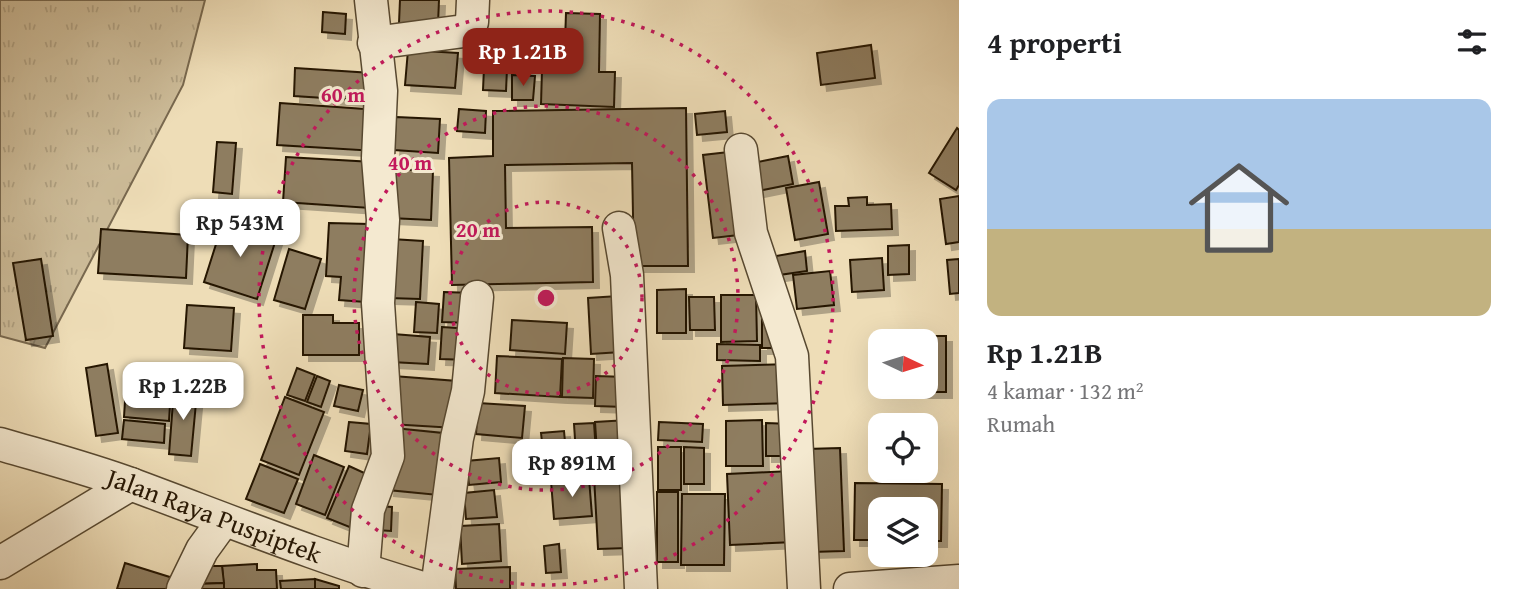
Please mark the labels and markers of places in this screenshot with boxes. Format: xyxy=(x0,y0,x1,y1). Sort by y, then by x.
pin: Rp 1.21B xyxy=(451,28,595,88)
pin: Rp 543M xyxy=(175,200,305,259)
centre of rings xyxy=(534,286,558,310)
pin: Rp 1.22B xyxy=(111,362,255,422)
pin: Rp 891M xyxy=(507,440,637,499)

